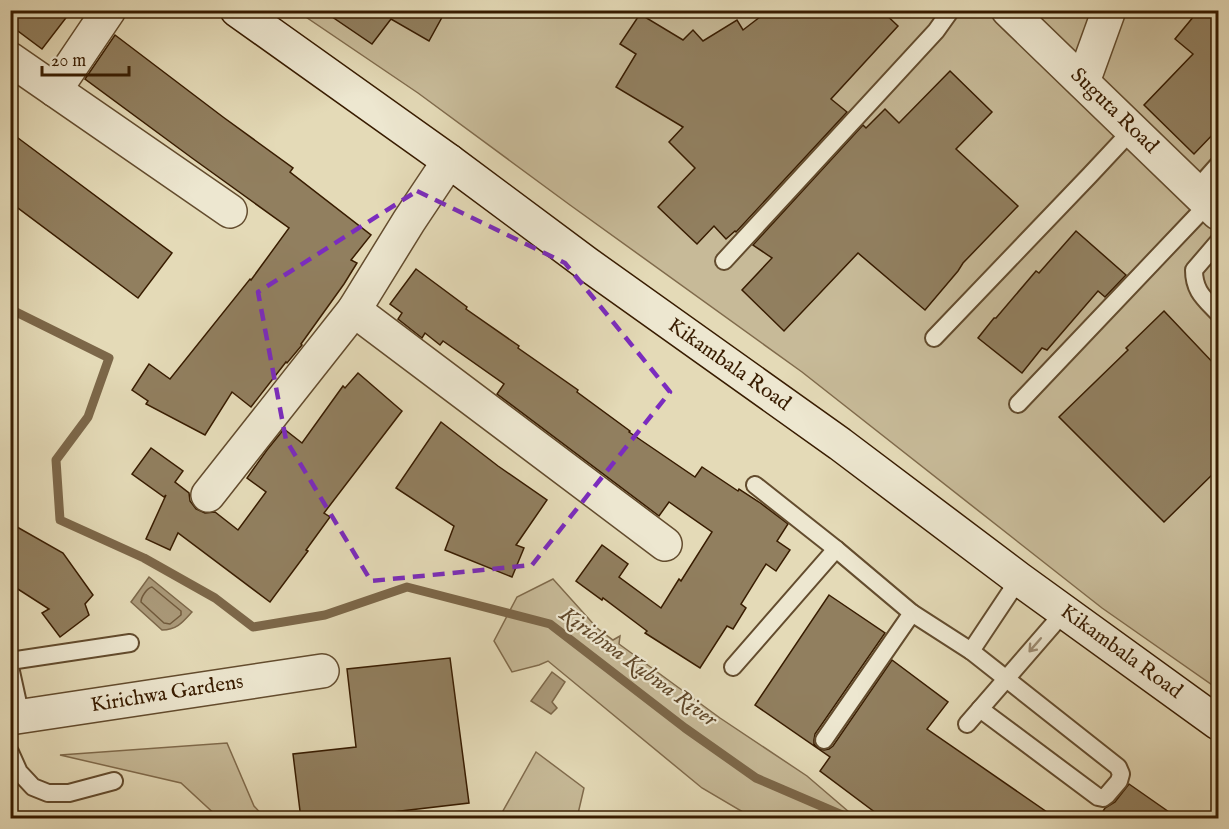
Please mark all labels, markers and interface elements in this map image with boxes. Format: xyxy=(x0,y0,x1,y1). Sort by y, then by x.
scale bar xyxy=(42,39,129,77)
text: 20 m xyxy=(51,50,86,73)
street label: Suguta Road xyxy=(1064,62,1164,160)
street label: Kikambala Road xyxy=(662,313,797,418)
street label: Kikambala Road xyxy=(1055,599,1188,706)
water label: Kirichwa Kubwa River xyxy=(553,600,723,734)
one-way arrow xyxy=(1028,637,1042,652)
street label: Kirichwa Gardens xyxy=(89,669,245,719)

